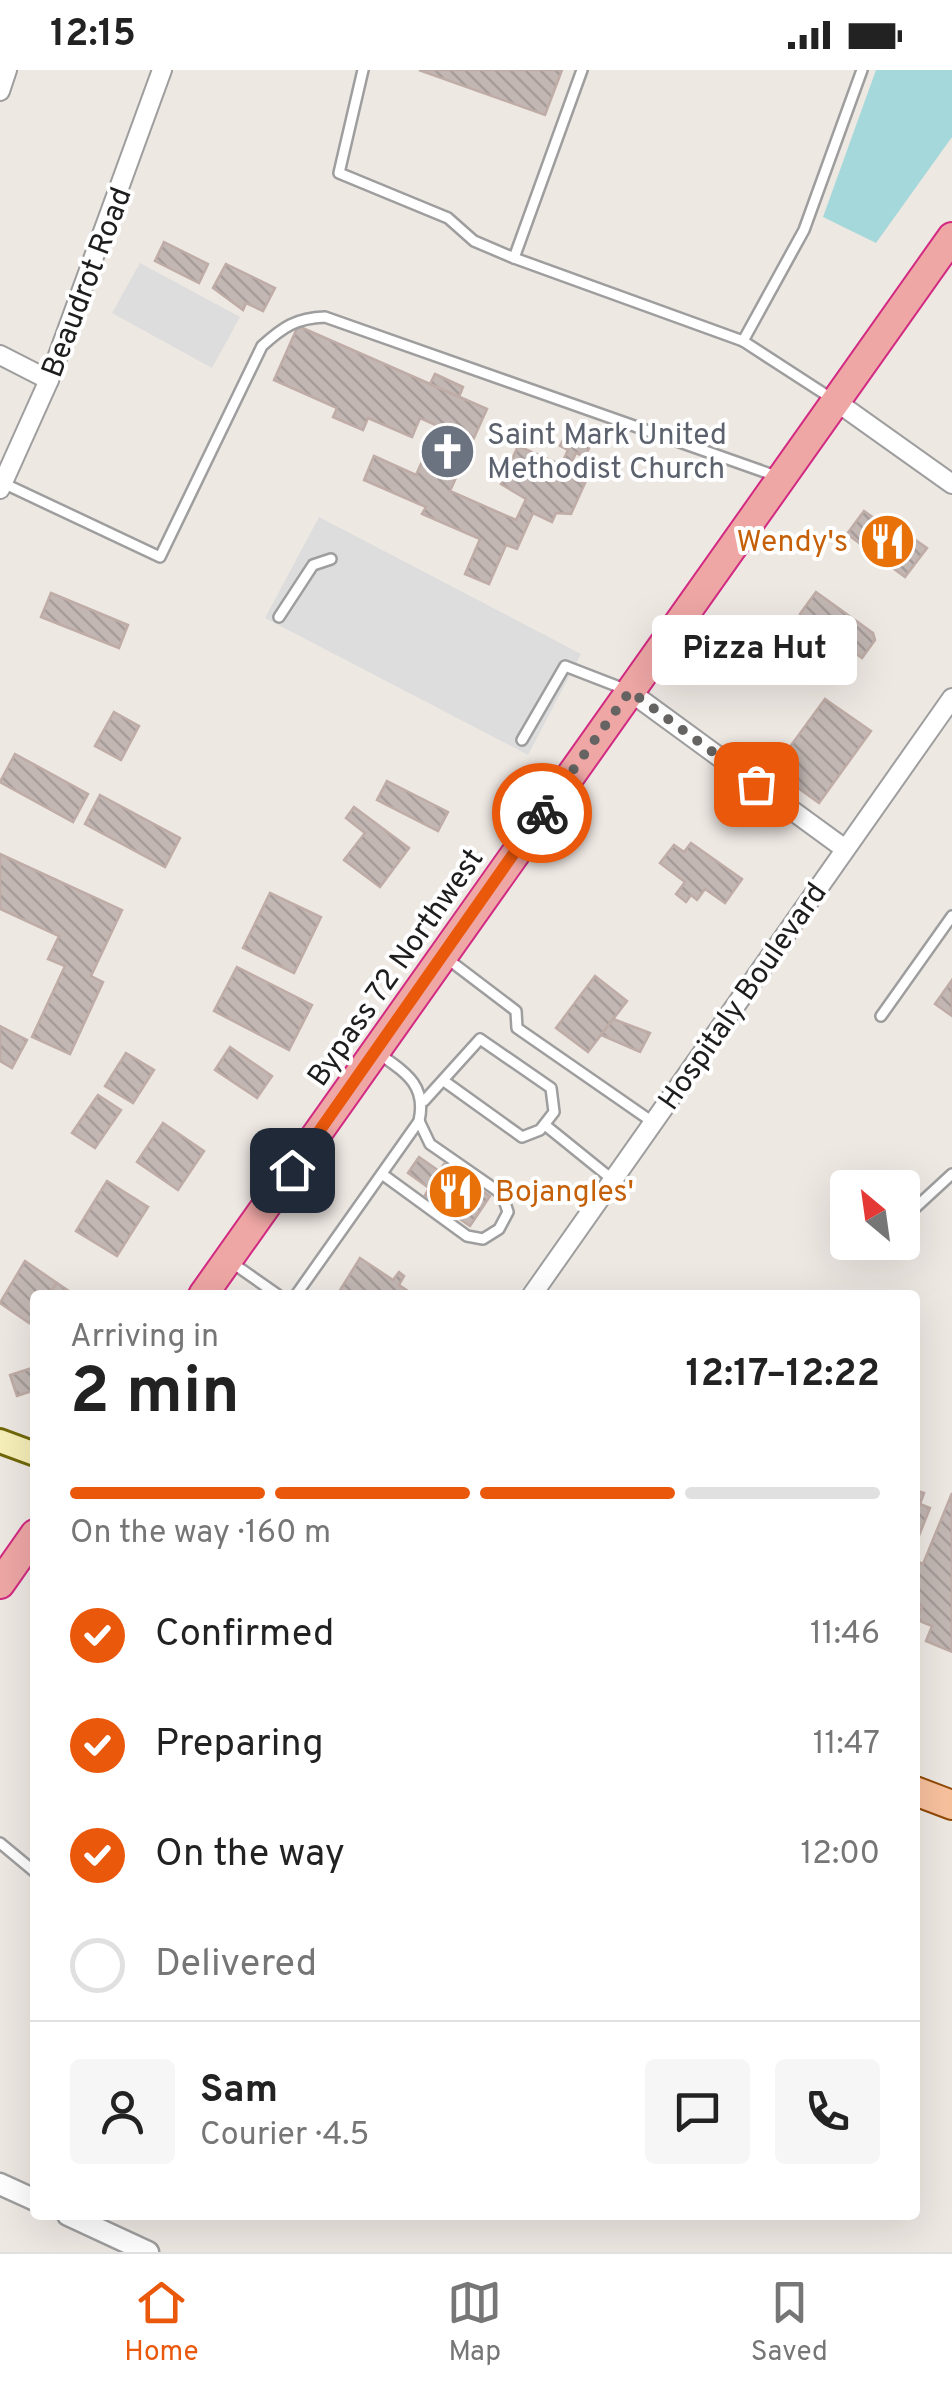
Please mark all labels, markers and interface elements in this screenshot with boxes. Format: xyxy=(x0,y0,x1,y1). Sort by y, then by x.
text: 12:15 xyxy=(50,11,136,60)
street label: Beaudrot Road xyxy=(35,183,142,383)
place label: Saint Mark United Methodist Church xyxy=(487,418,727,489)
church icon: Saint Mark United Methodist Church xyxy=(418,421,478,481)
restaurant icon: Wendy's xyxy=(857,511,917,571)
place label: Wendy's xyxy=(736,525,848,562)
callout: Pizza Hut xyxy=(654,614,858,684)
text: Pizza Hut xyxy=(682,630,827,670)
pin xyxy=(714,742,799,827)
icon: bag xyxy=(729,757,784,812)
courier xyxy=(492,763,592,863)
icon: bike xyxy=(515,786,570,841)
street label: Bypass 72 Northwest xyxy=(301,842,493,1095)
street label: Hospitaly Boulevard xyxy=(652,876,836,1118)
pin xyxy=(250,1128,335,1213)
icon: home xyxy=(265,1143,320,1198)
restaurant icon: Bojangles' xyxy=(426,1161,486,1221)
north arrow xyxy=(830,1170,920,1260)
map controls xyxy=(830,1170,920,1260)
place label: Bojangles' xyxy=(495,1175,634,1212)
text: Arriving in xyxy=(70,1318,219,1358)
text: 12:17–12:22 xyxy=(686,1351,880,1400)
text: 2 min xyxy=(70,1354,240,1436)
text: On the way · 160 m xyxy=(70,1514,331,1554)
icon: check xyxy=(70,1608,125,1663)
text: Confirmed xyxy=(155,1611,334,1660)
text: 11:46 xyxy=(810,1615,880,1655)
icon: check xyxy=(70,1718,125,1773)
text: Preparing xyxy=(155,1721,324,1770)
text: 11:47 xyxy=(813,1725,880,1765)
icon: check xyxy=(70,1828,125,1883)
text: On the way xyxy=(155,1831,345,1880)
text: 12:00 xyxy=(800,1835,880,1875)
text: Delivered xyxy=(155,1941,317,1990)
button: person xyxy=(70,2059,175,2164)
button: chat xyxy=(645,2059,750,2164)
button: phone xyxy=(775,2059,880,2164)
text: Sam xyxy=(200,2067,278,2116)
text: Courier · 4.5 xyxy=(200,2116,369,2156)
tab: Home xyxy=(124,2275,199,2371)
tab: Map xyxy=(447,2275,502,2371)
tab: Saved xyxy=(751,2275,828,2371)

